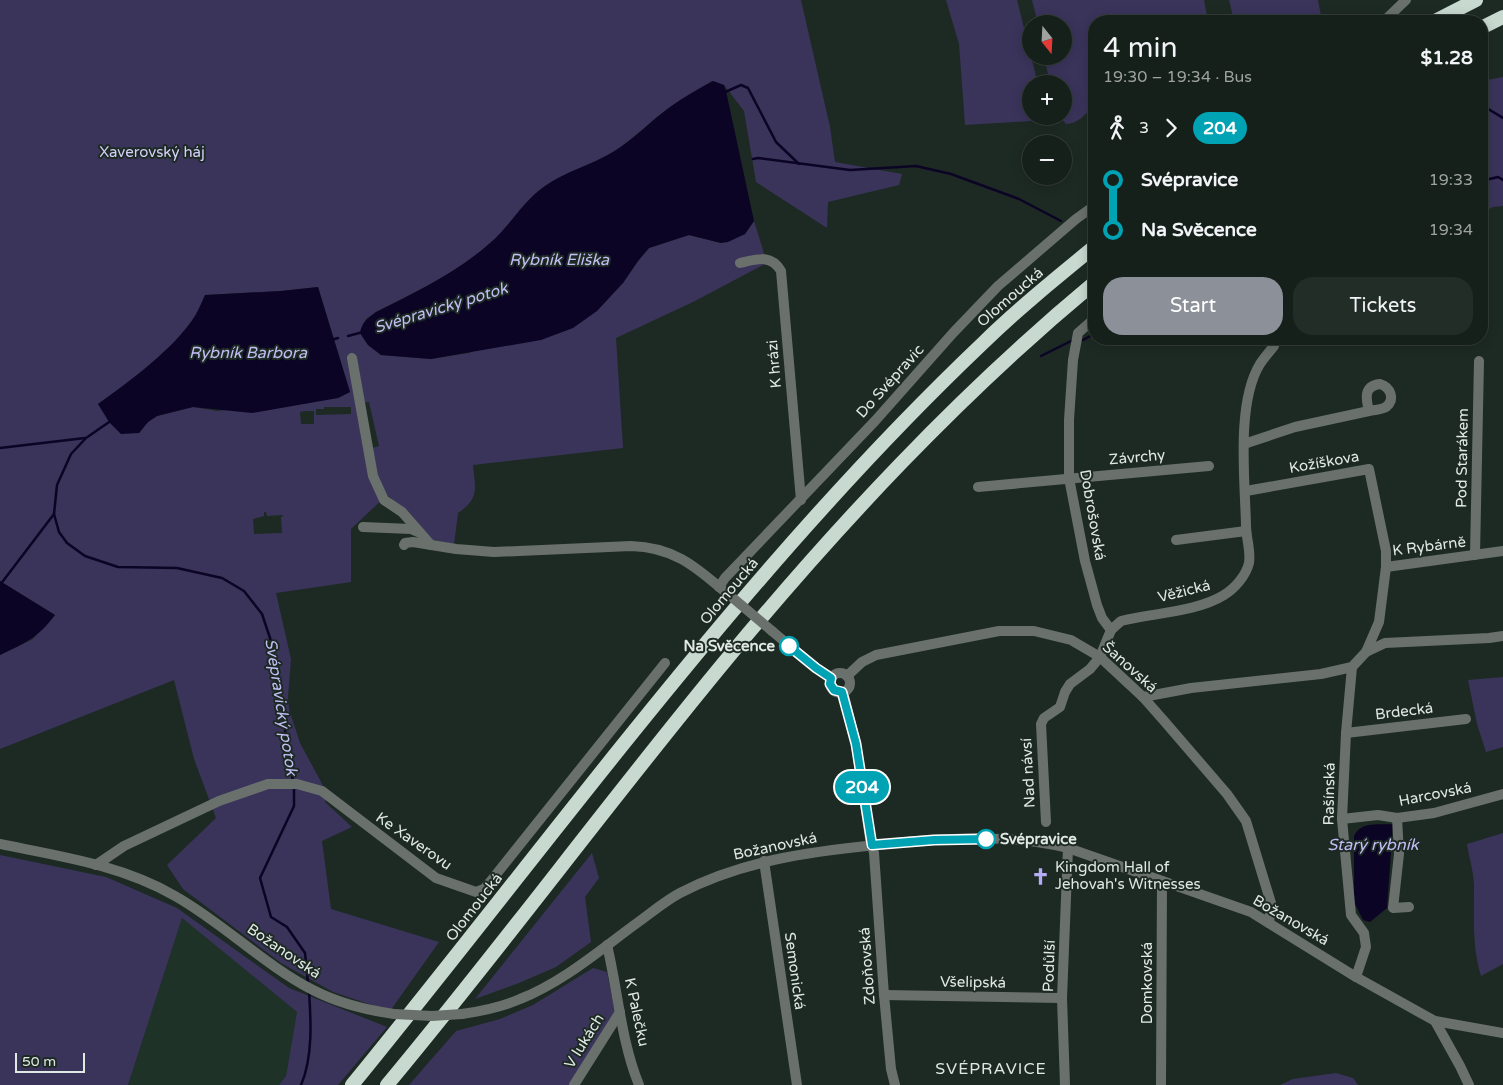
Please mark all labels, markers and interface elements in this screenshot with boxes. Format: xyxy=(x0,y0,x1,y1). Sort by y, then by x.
north arrow xyxy=(1022,15,1072,65)
map controls xyxy=(1022,15,1072,185)
text: 4 min xyxy=(1103,31,1178,65)
text: $1.28 xyxy=(1421,47,1473,69)
text: 19:30 – 19:34 · Bus xyxy=(1103,67,1252,87)
button: + xyxy=(1022,75,1072,125)
icon: walk xyxy=(1103,114,1131,142)
icon: forward xyxy=(1157,114,1185,142)
text: 204 xyxy=(1203,117,1237,139)
text: 3 xyxy=(1139,118,1149,138)
button: − xyxy=(1022,135,1072,185)
park label: Xaverovský háj xyxy=(99,143,205,161)
text: Svépravice xyxy=(1141,169,1238,191)
text: 19:33 xyxy=(1429,170,1473,190)
text: Na Svěcence xyxy=(1141,219,1257,241)
text: 19:34 xyxy=(1429,220,1473,240)
water label: Rybník Eliška xyxy=(509,250,610,270)
street label: Olomoucká xyxy=(973,264,1047,330)
button: Start xyxy=(1103,277,1283,335)
button: Tickets xyxy=(1293,277,1473,335)
water label: Svépravický potok xyxy=(372,278,511,338)
street label: K hrázi xyxy=(763,339,785,389)
street label: Do Svépravic xyxy=(852,341,928,421)
water label: Rybník Barbora xyxy=(189,343,308,363)
street label: Pod Starákem xyxy=(1452,408,1472,508)
street label: Závrchy xyxy=(1108,446,1166,468)
street label: Kožíškova xyxy=(1288,447,1360,477)
street label: Dobrošovská xyxy=(1076,468,1110,562)
street label: K Rybárně xyxy=(1391,533,1467,559)
street label: Olomoucká xyxy=(696,554,762,628)
street label: Věžická xyxy=(1156,576,1212,606)
marker: Na Svěcence xyxy=(779,636,799,656)
water label: Svépravický potok xyxy=(260,637,302,778)
place label: Na Svěcence xyxy=(684,637,775,655)
street label: Šanovská xyxy=(1099,638,1161,696)
street label: Brdecká xyxy=(1374,699,1434,723)
street label: Nad návsí xyxy=(1017,737,1039,809)
street label: Rašínská xyxy=(1319,762,1339,826)
line badge: 204 xyxy=(833,771,891,803)
text: 204 xyxy=(845,776,879,798)
street label: Harcovská xyxy=(1397,778,1473,810)
street label: Ke Xaverovu xyxy=(373,808,455,874)
street label: Božanovská xyxy=(732,828,818,864)
marker: Svépravice xyxy=(976,829,996,849)
place label: Svépravice xyxy=(1000,830,1077,849)
water label: Starý rybník xyxy=(1328,835,1420,855)
place label: Kingdom Hall of Jehovah's Witnesses xyxy=(1055,858,1201,893)
church icon: Kingdom Hall of Jehovah's Witnesses xyxy=(1031,866,1051,886)
street label: Olomoucká xyxy=(442,869,506,945)
street label: Božanovská xyxy=(1250,891,1332,949)
street label: Božanovská xyxy=(244,920,324,982)
street label: Zdoňovská xyxy=(855,927,879,1005)
street label: Semonická xyxy=(781,931,809,1011)
street label: Podůlší xyxy=(1039,939,1059,992)
street label: Domkovská xyxy=(1138,942,1156,1024)
street label: Všelipská xyxy=(940,972,1006,992)
street label: K Palečku xyxy=(621,976,653,1048)
street label: V lukách xyxy=(560,1010,608,1072)
scale bar xyxy=(15,1050,85,1073)
text: 50 m xyxy=(22,1053,56,1070)
district label: SVÉPRAVICE xyxy=(935,1059,1047,1079)

